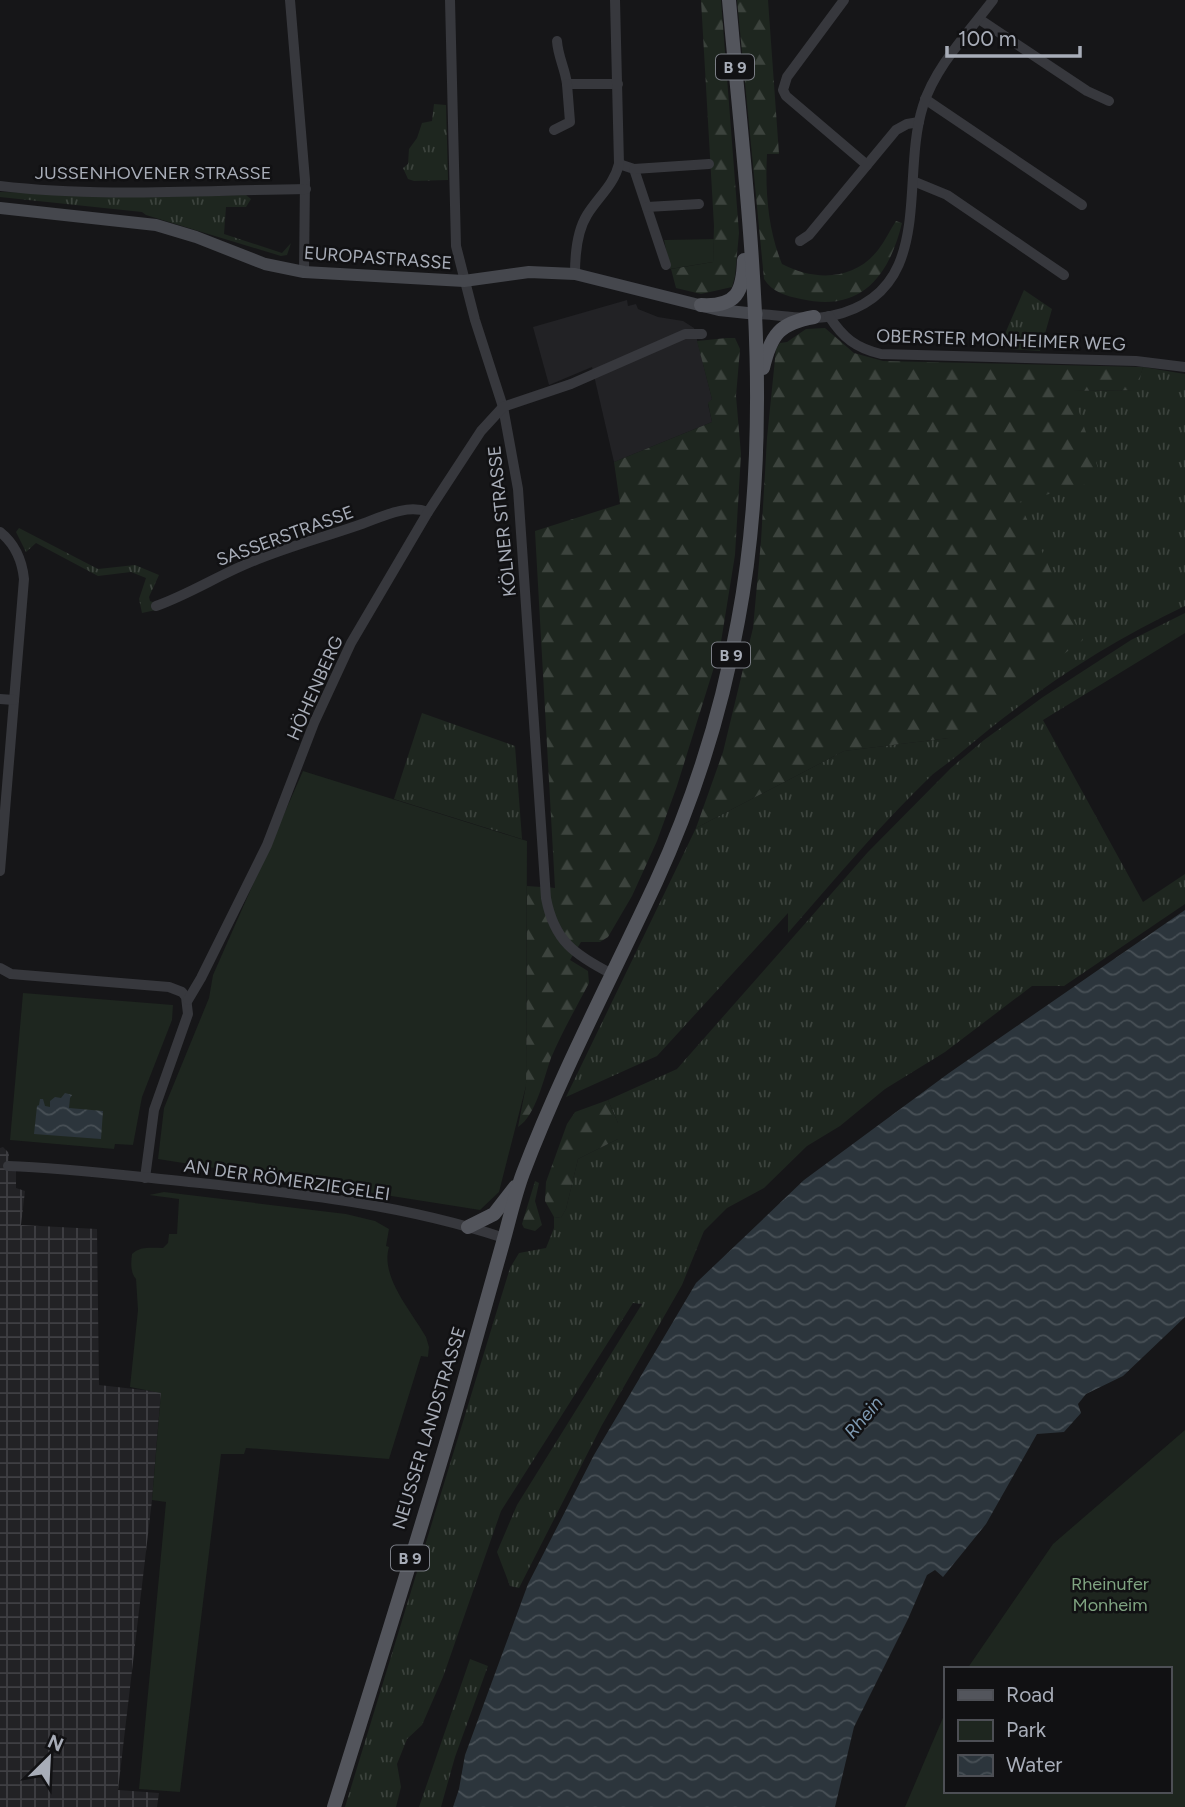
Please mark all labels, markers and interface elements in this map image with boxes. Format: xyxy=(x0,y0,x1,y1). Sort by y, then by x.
scale bar xyxy=(947,14,1080,58)
text: 100 m xyxy=(958,26,1017,51)
road number: B 9 xyxy=(716,54,754,80)
street label: JUSSENHOVENER STRASSE xyxy=(35,162,271,184)
street label: EUROPASTRASSE xyxy=(303,242,453,274)
street label: OBERSTER MONHEIMER WEG xyxy=(876,325,1126,355)
street label: KÖLNER STRASSE xyxy=(483,444,521,598)
street label: SASSERSTRASSE xyxy=(213,501,357,571)
street label: HÖHENBERG xyxy=(282,632,348,744)
road number: B 9 xyxy=(712,642,750,668)
street label: AN DER RÖMERZIEGELEI xyxy=(182,1155,392,1205)
street label: NEUSSER LANDSTRASSE xyxy=(388,1324,470,1532)
water label: Rhein xyxy=(839,1391,888,1443)
road number: B 9 xyxy=(391,1546,429,1570)
park label: Rheinufer Monheim xyxy=(1071,1573,1149,1616)
legend xyxy=(944,1667,1171,1793)
text: Road xyxy=(1006,1682,1054,1707)
text: Park xyxy=(1006,1717,1047,1742)
north arrow xyxy=(14,1723,84,1793)
text: N xyxy=(44,1729,67,1756)
text: Water xyxy=(1006,1752,1062,1777)

